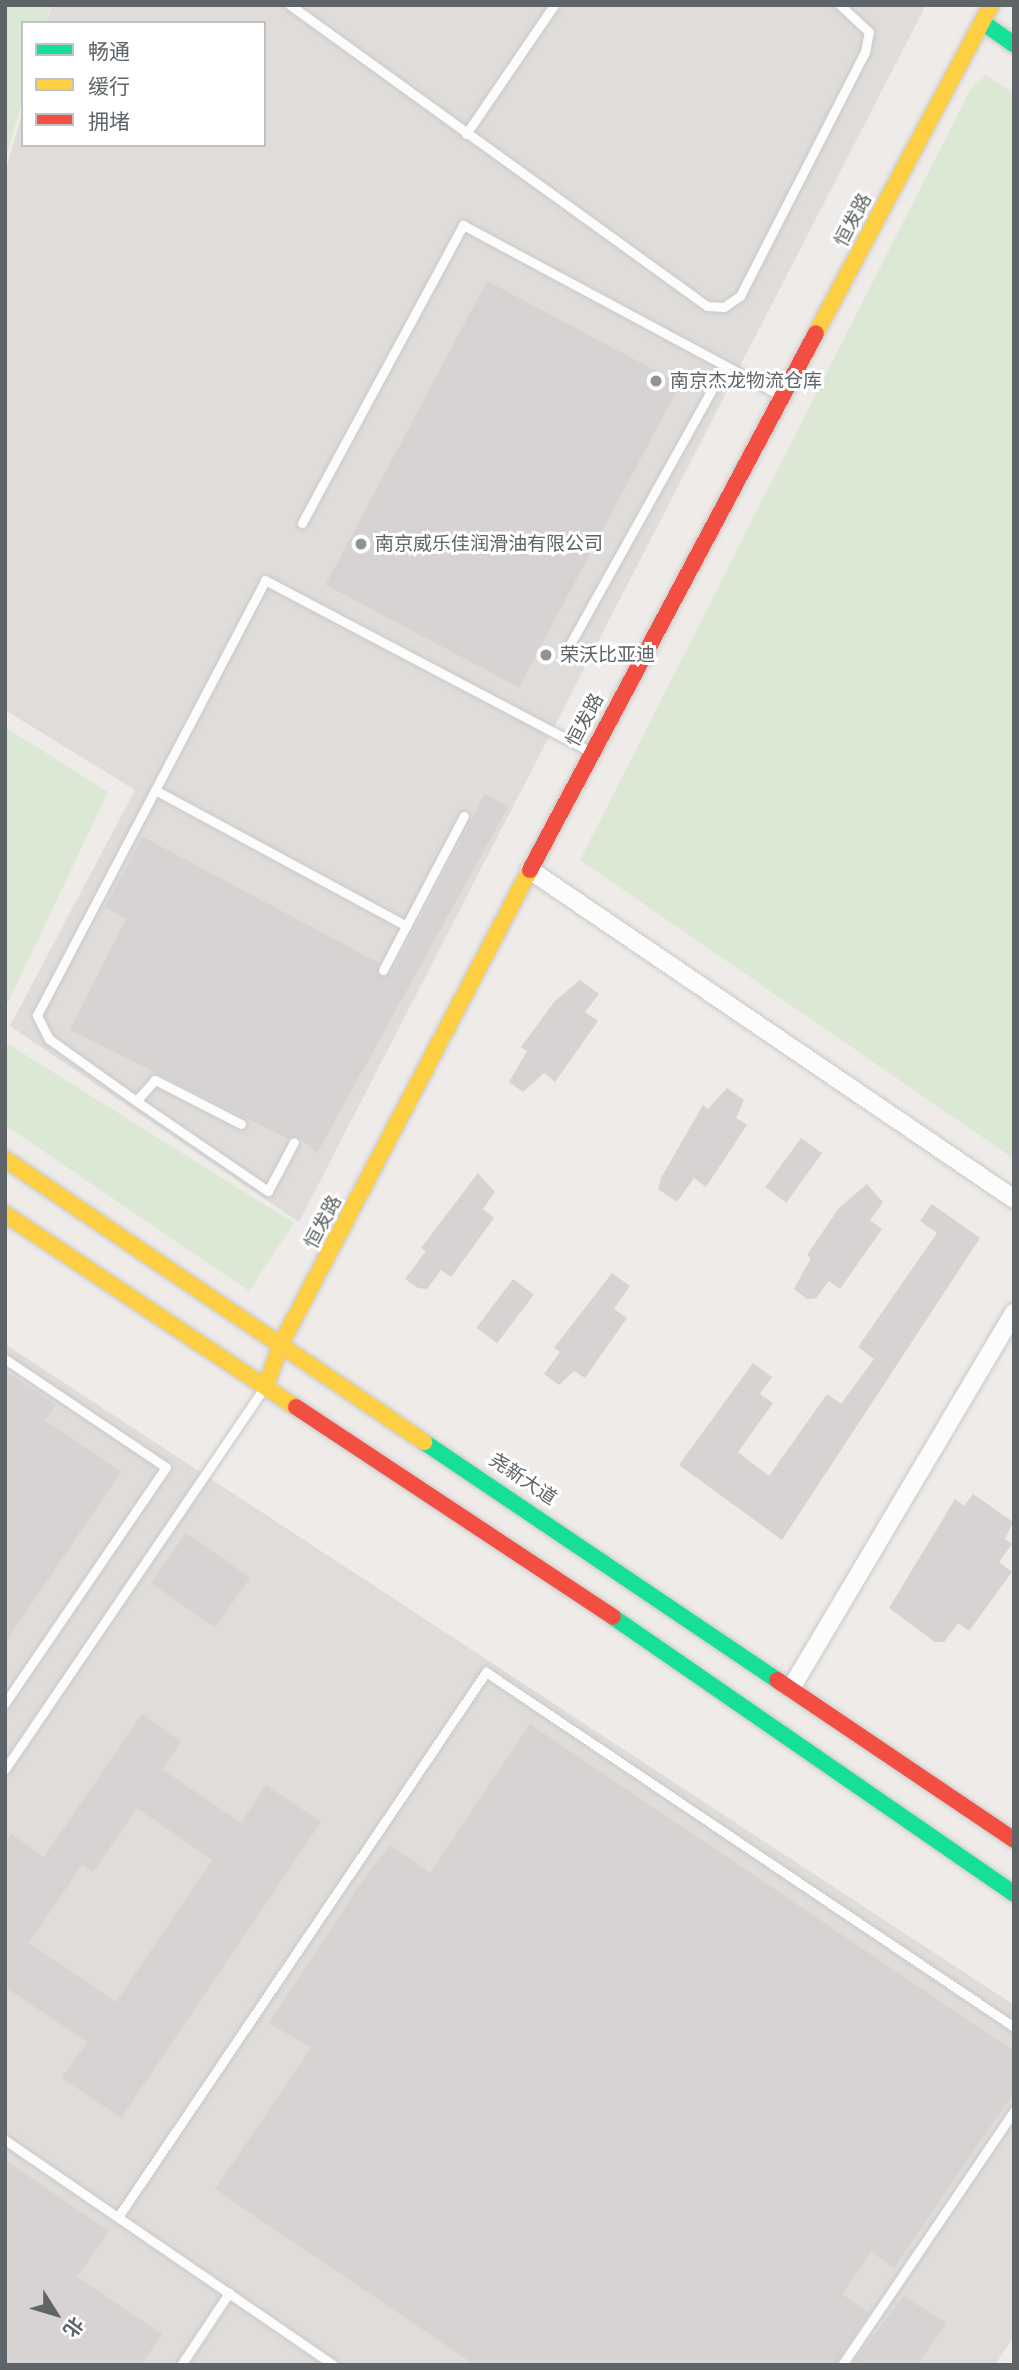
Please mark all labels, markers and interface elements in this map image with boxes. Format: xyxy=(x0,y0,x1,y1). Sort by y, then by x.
legend xyxy=(21,21,266,147)
text: 畅通 xyxy=(88,39,130,64)
text: 缓行 xyxy=(88,74,130,99)
text: 拥堵 xyxy=(88,109,130,134)
street label: 恒发路 xyxy=(830,189,876,251)
place label: 南京杰龙物流仓库 xyxy=(670,370,822,392)
marker: 南京杰龙物流仓库 xyxy=(648,373,664,389)
place label: 南京威乐佳润滑油有限公司 xyxy=(375,533,603,555)
marker: 南京威乐佳润滑油有限公司 xyxy=(353,536,369,552)
place label: 荣沃比亚迪 xyxy=(560,644,655,666)
marker: 荣沃比亚迪 xyxy=(538,647,554,663)
street label: 恒发路 xyxy=(562,689,608,751)
street label: 恒发路 xyxy=(300,1191,346,1253)
street label: 尧新大道 xyxy=(485,1448,561,1510)
north arrow xyxy=(21,2279,91,2349)
text: 北 xyxy=(58,2312,88,2341)

